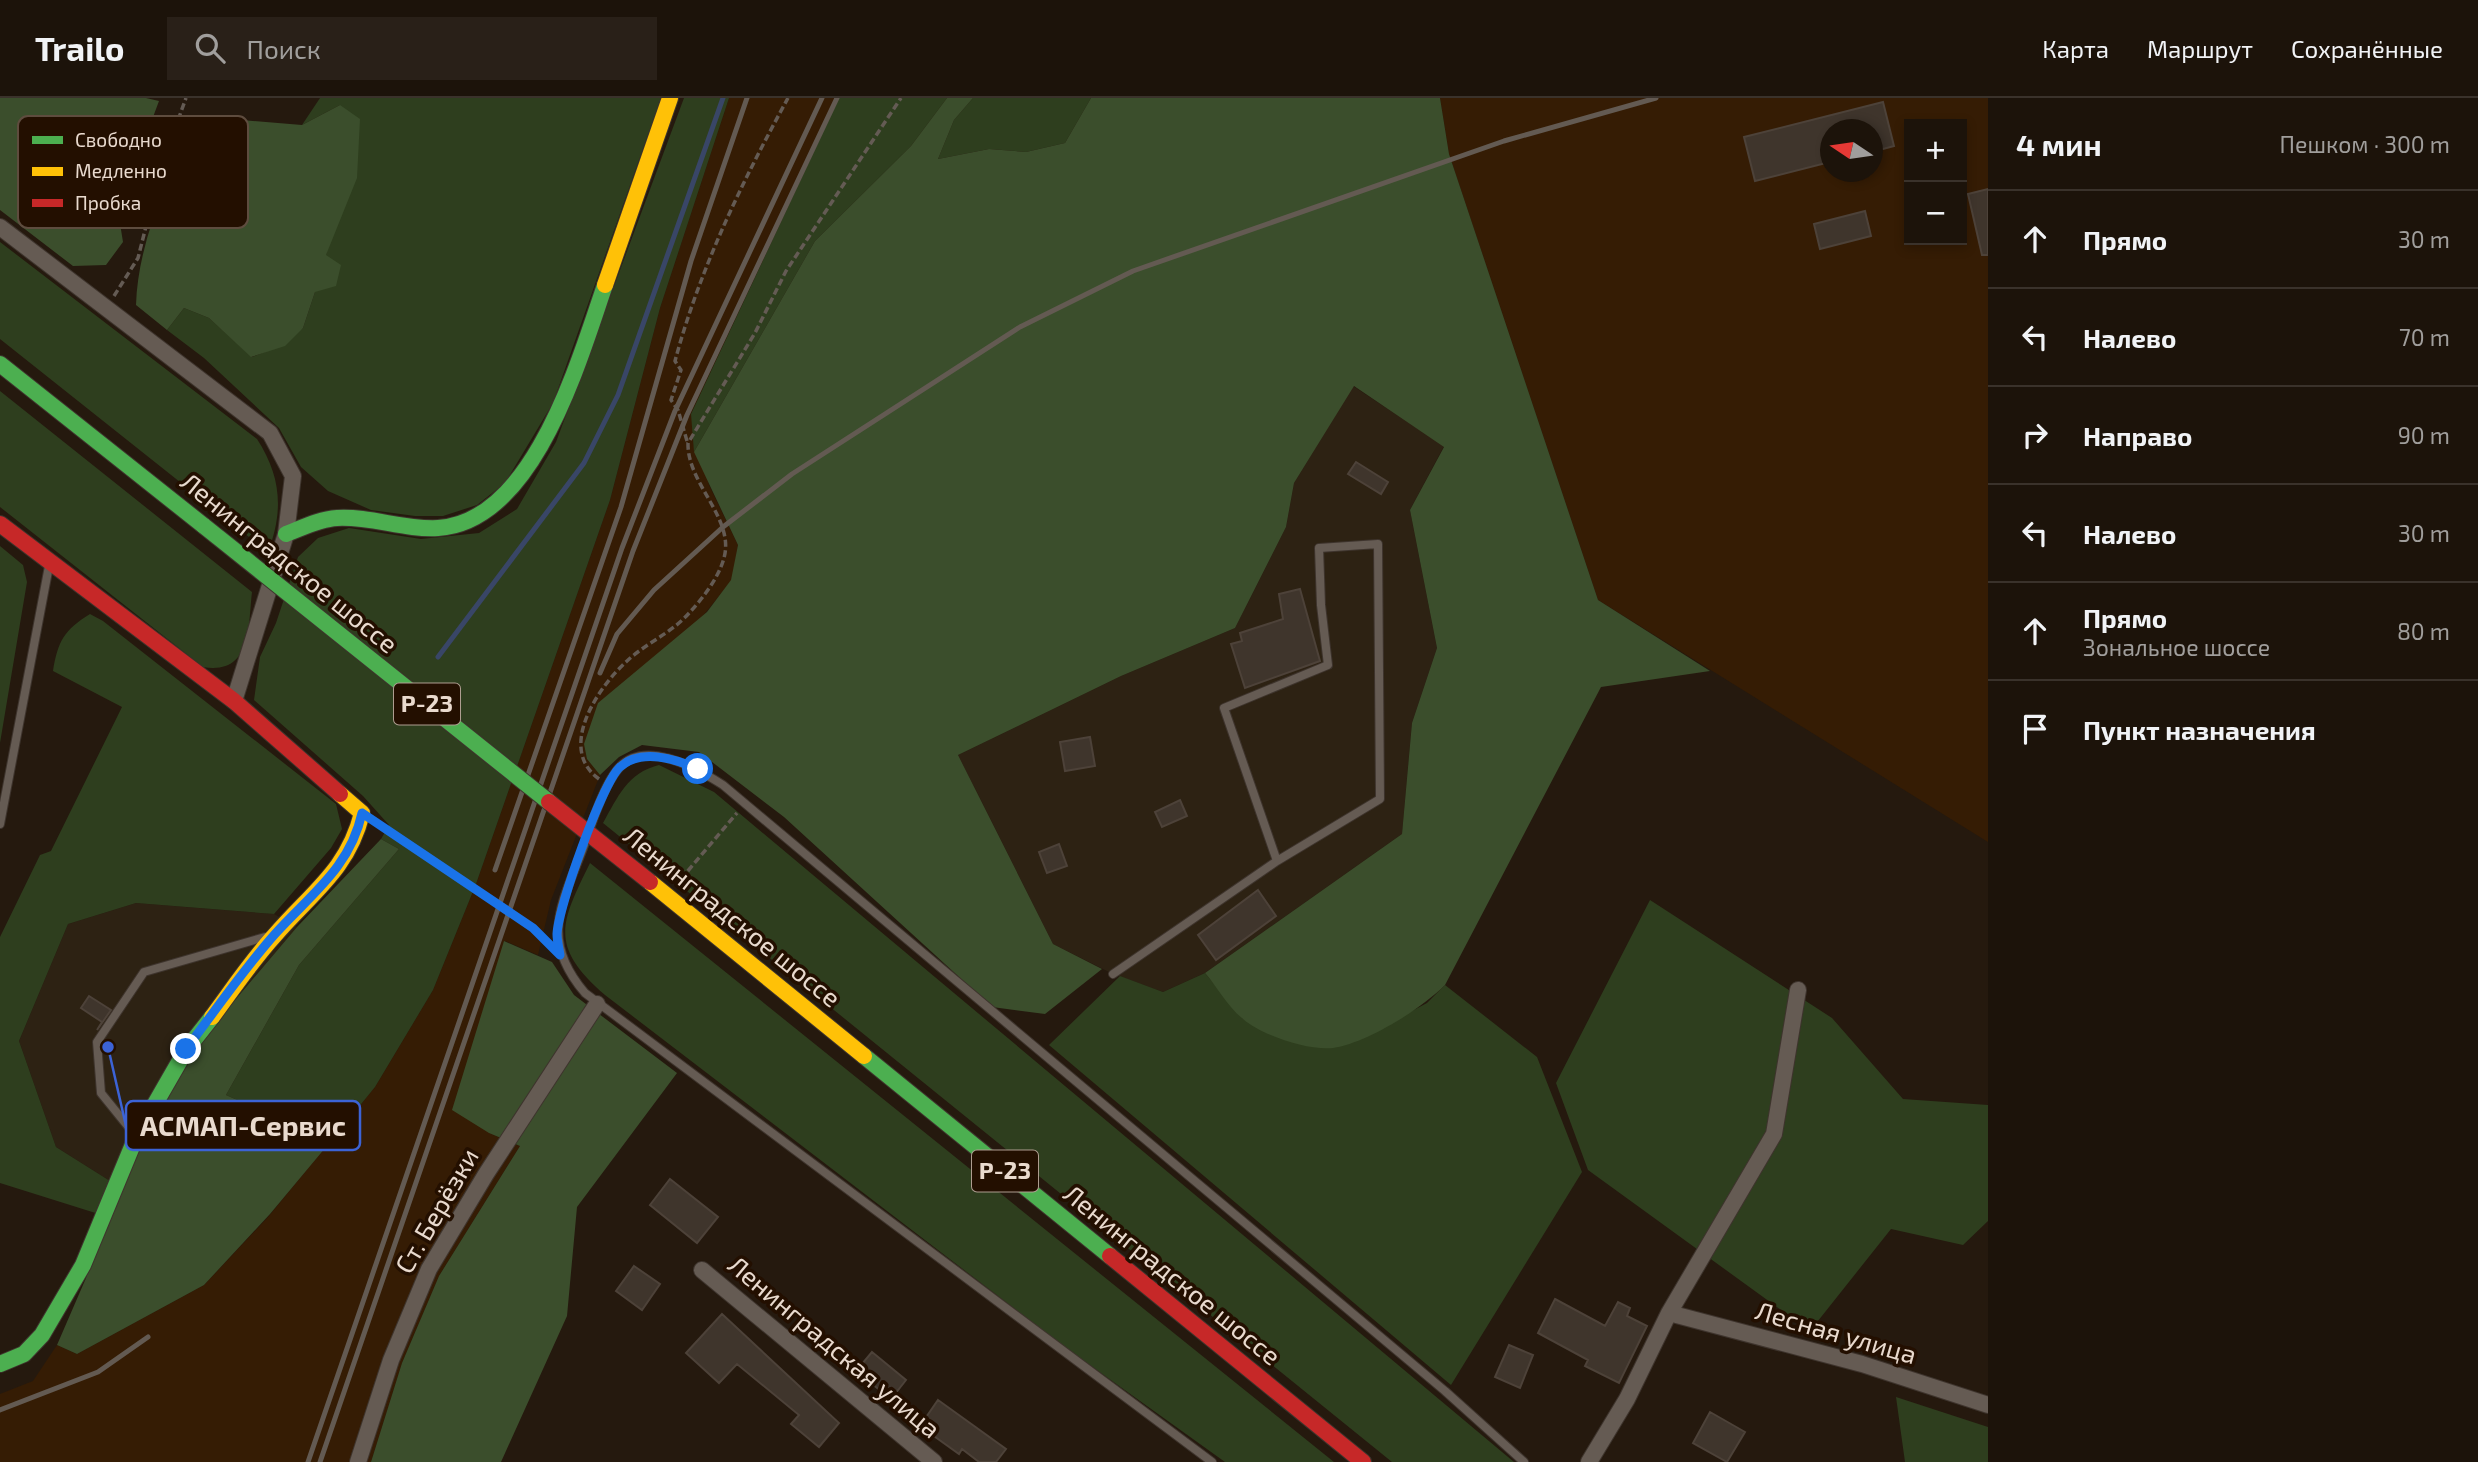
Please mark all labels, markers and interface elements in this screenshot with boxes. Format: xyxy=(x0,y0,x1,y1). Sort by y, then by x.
search box xyxy=(167,17,657,80)
text: Trailo xyxy=(35,28,125,68)
icon: search xyxy=(191,29,229,67)
text: Поиск xyxy=(247,33,321,64)
text: Карта xyxy=(2042,34,2109,63)
text: Маршрут xyxy=(2147,34,2253,63)
text: Сохранённые xyxy=(2291,34,2443,63)
legend xyxy=(18,116,248,228)
north arrow xyxy=(1820,119,1883,182)
map controls xyxy=(1904,119,1967,245)
button: + xyxy=(1904,119,1967,182)
text: 4 мин xyxy=(2016,126,2102,162)
text: Свободно xyxy=(75,128,162,151)
text: Пешком · 300 m xyxy=(2280,130,2450,158)
text: Медленно xyxy=(75,159,167,182)
button: − xyxy=(1904,182,1967,245)
text: Пробка xyxy=(75,191,141,214)
icon: ahead xyxy=(2016,220,2054,258)
text: Прямо xyxy=(2083,224,2167,255)
text: 30 m xyxy=(2398,225,2450,253)
icon: left xyxy=(2016,318,2054,356)
text: Налево xyxy=(2083,322,2176,353)
text: 70 m xyxy=(2399,323,2450,351)
icon: right xyxy=(2016,416,2054,454)
text: Направо xyxy=(2083,420,2192,451)
text: 90 m xyxy=(2398,421,2450,449)
street label: Ленинградское шоссе xyxy=(175,465,404,659)
icon: left xyxy=(2016,514,2054,552)
text: Налево xyxy=(2083,518,2176,549)
text: 30 m xyxy=(2398,519,2450,547)
text: Прямо xyxy=(2083,602,2167,633)
icon: ahead xyxy=(2016,612,2054,650)
text: 80 m xyxy=(2397,617,2450,645)
text: Зональное шоссе xyxy=(2083,633,2270,661)
road number: Р-23 xyxy=(394,684,460,724)
icon: arrive xyxy=(2016,710,2054,748)
text: Пункт назначения xyxy=(2083,714,2316,745)
route start xyxy=(682,753,713,784)
street label: Ленинградское шоссе xyxy=(618,819,847,1013)
route end xyxy=(170,1033,201,1064)
callout: АСМАП-Сервис xyxy=(126,1101,360,1150)
text: АСМАП-Сервис xyxy=(140,1108,346,1142)
street label: Ст. Берёзки xyxy=(388,1142,484,1278)
road number: Р-23 xyxy=(972,1150,1038,1191)
street label: Ленинградское шоссе xyxy=(1058,1177,1287,1371)
street label: Ленинградская улица xyxy=(722,1248,947,1444)
street label: Лесная улица xyxy=(1752,1294,1920,1370)

